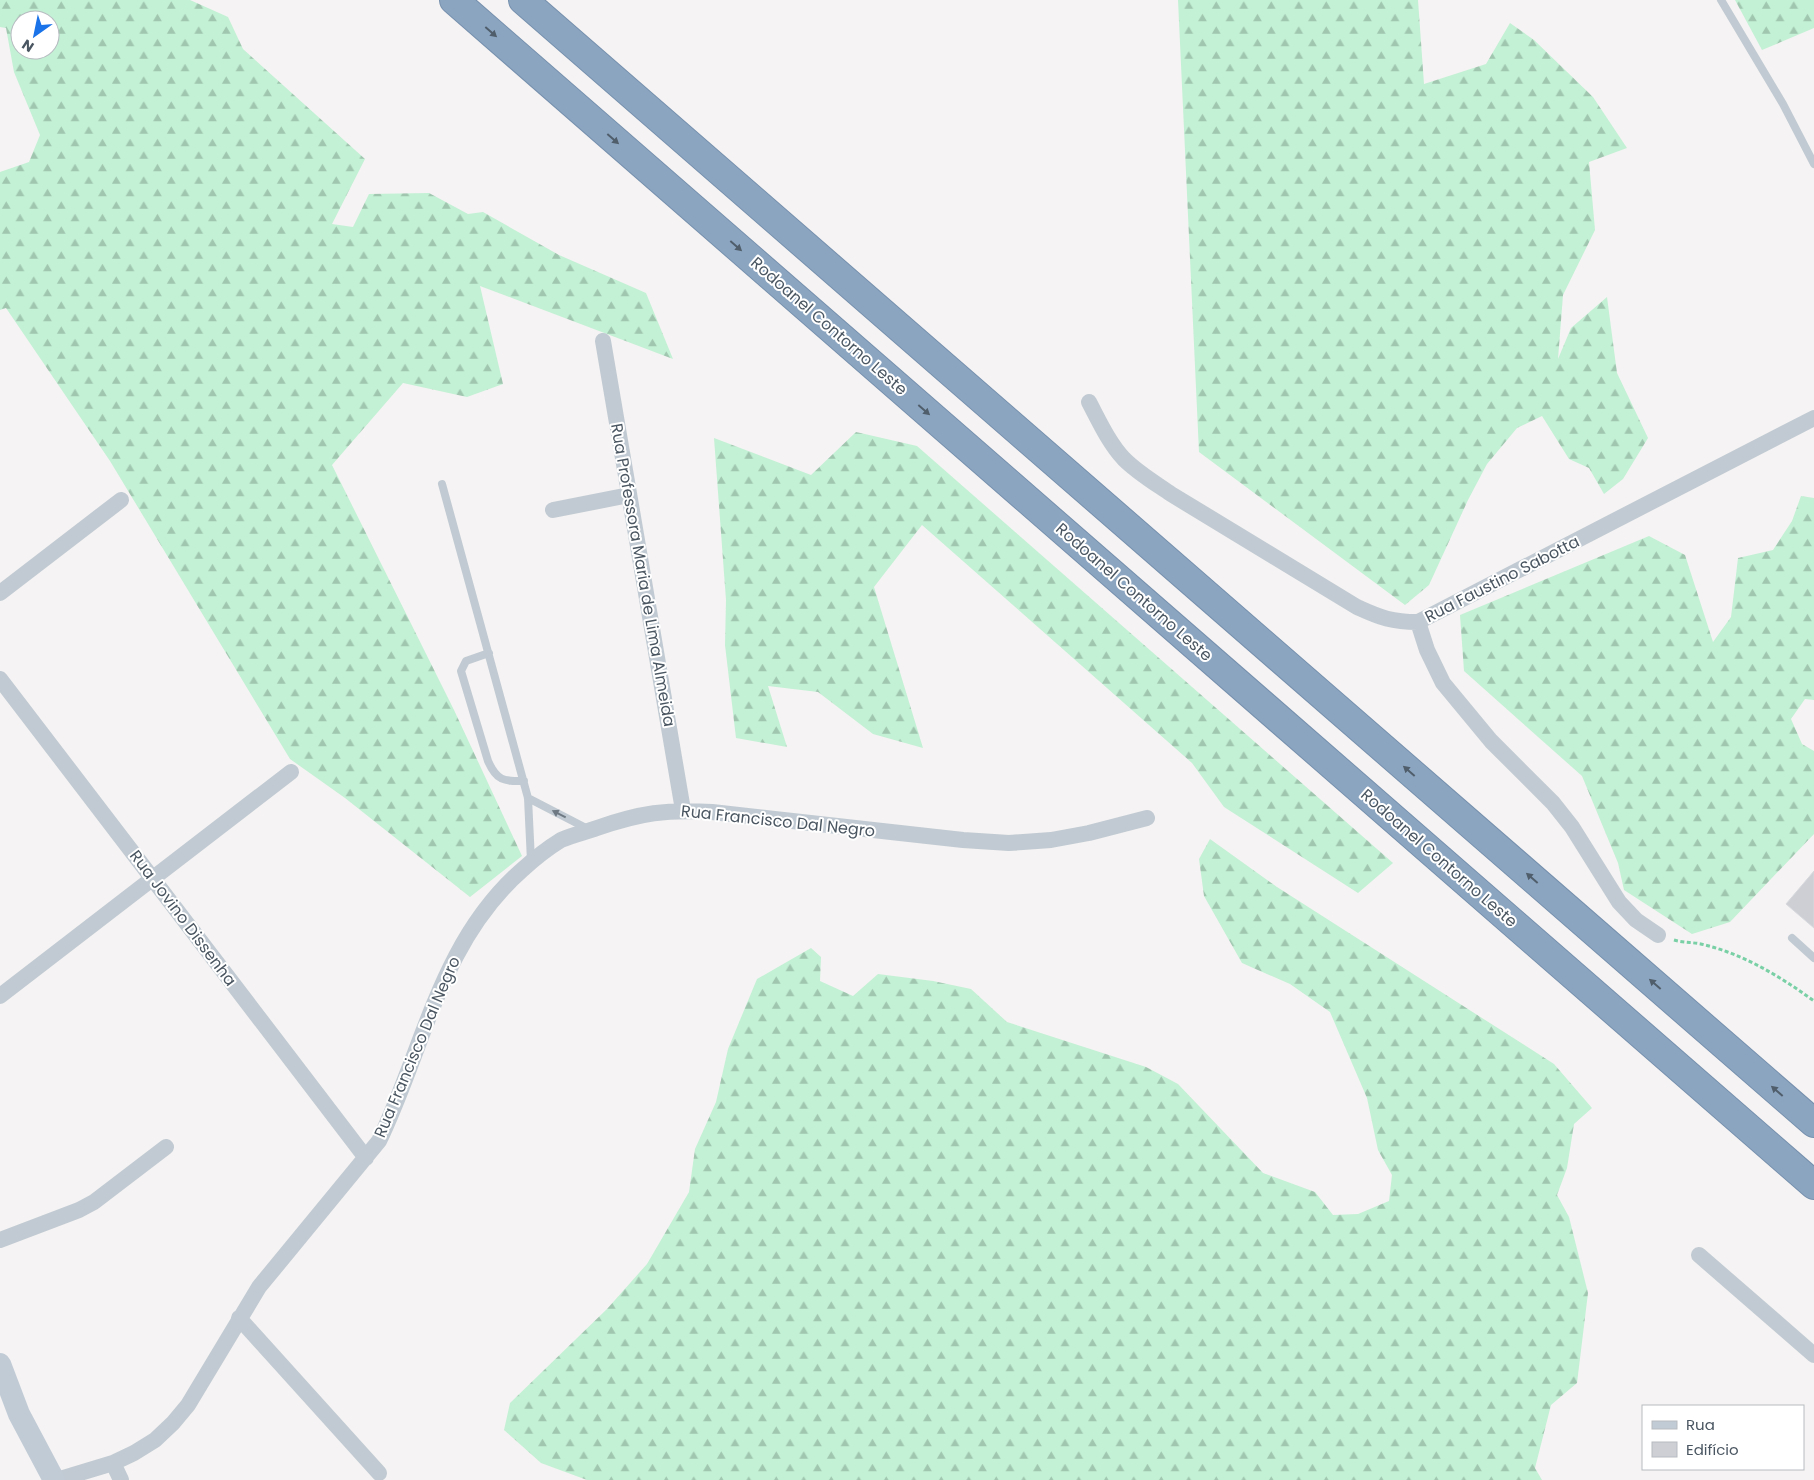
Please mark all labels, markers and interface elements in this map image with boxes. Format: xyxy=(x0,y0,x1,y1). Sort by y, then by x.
north arrow xyxy=(10,10,60,60)
one-way arrow xyxy=(484,26,496,38)
text: N xyxy=(18,35,38,57)
one-way arrow xyxy=(607,133,619,145)
one-way arrow xyxy=(729,240,742,251)
street label: Rodoanel Contorno Leste xyxy=(746,251,912,401)
one-way arrow xyxy=(918,404,931,415)
street label: Rua Professora Maria de Lima Almeida xyxy=(605,422,681,728)
street label: Rodoanel Contorno Leste xyxy=(1051,517,1217,667)
street label: Rua Faustino Sabotta xyxy=(1421,530,1583,628)
one-way arrow xyxy=(1404,765,1416,777)
street label: Rodoanel Contorno Leste xyxy=(1356,783,1522,933)
street label: Rua Francisco Dal Negro xyxy=(680,799,876,843)
one-way arrow xyxy=(552,810,566,818)
street label: Rua Jovino Dissenha xyxy=(124,845,242,991)
one-way arrow xyxy=(1526,872,1539,883)
street label: Rua Francisco Dal Negro xyxy=(368,953,466,1141)
one-way arrow xyxy=(1648,979,1661,990)
one-way arrow xyxy=(1772,1085,1784,1097)
legend xyxy=(1642,1405,1804,1470)
text: Rua xyxy=(1686,1414,1715,1435)
text: Edifício xyxy=(1686,1439,1739,1460)

